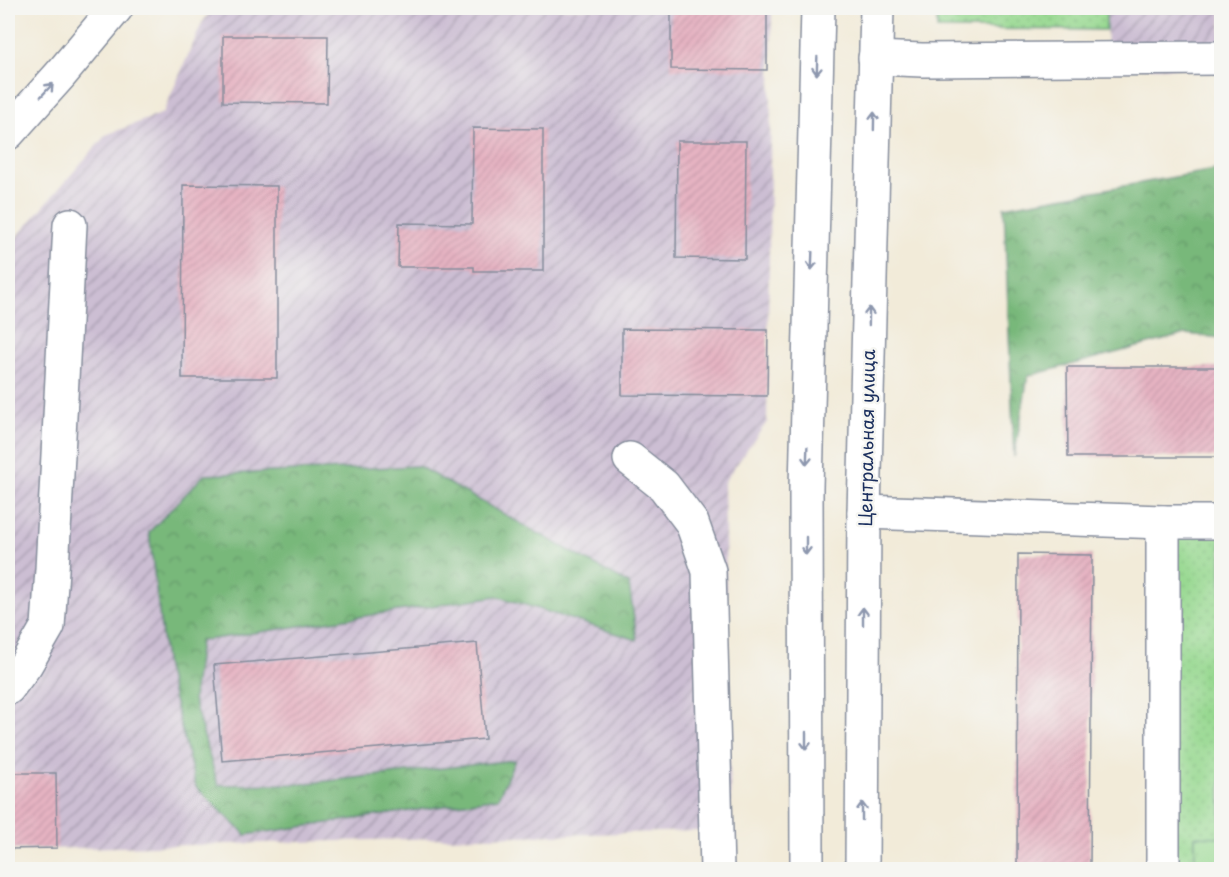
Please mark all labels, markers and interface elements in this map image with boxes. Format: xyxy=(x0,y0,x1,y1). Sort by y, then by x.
one-way arrow xyxy=(811,55,823,75)
one-way arrow xyxy=(40,82,54,97)
one-way arrow xyxy=(868,112,879,132)
one-way arrow xyxy=(806,250,817,270)
one-way arrow xyxy=(863,307,874,327)
street label: Центральная улица xyxy=(851,348,881,527)
one-way arrow xyxy=(801,445,812,465)
one-way arrow xyxy=(800,536,812,556)
one-way arrow xyxy=(857,607,869,627)
one-way arrow xyxy=(800,731,812,751)
one-way arrow xyxy=(856,802,868,822)

